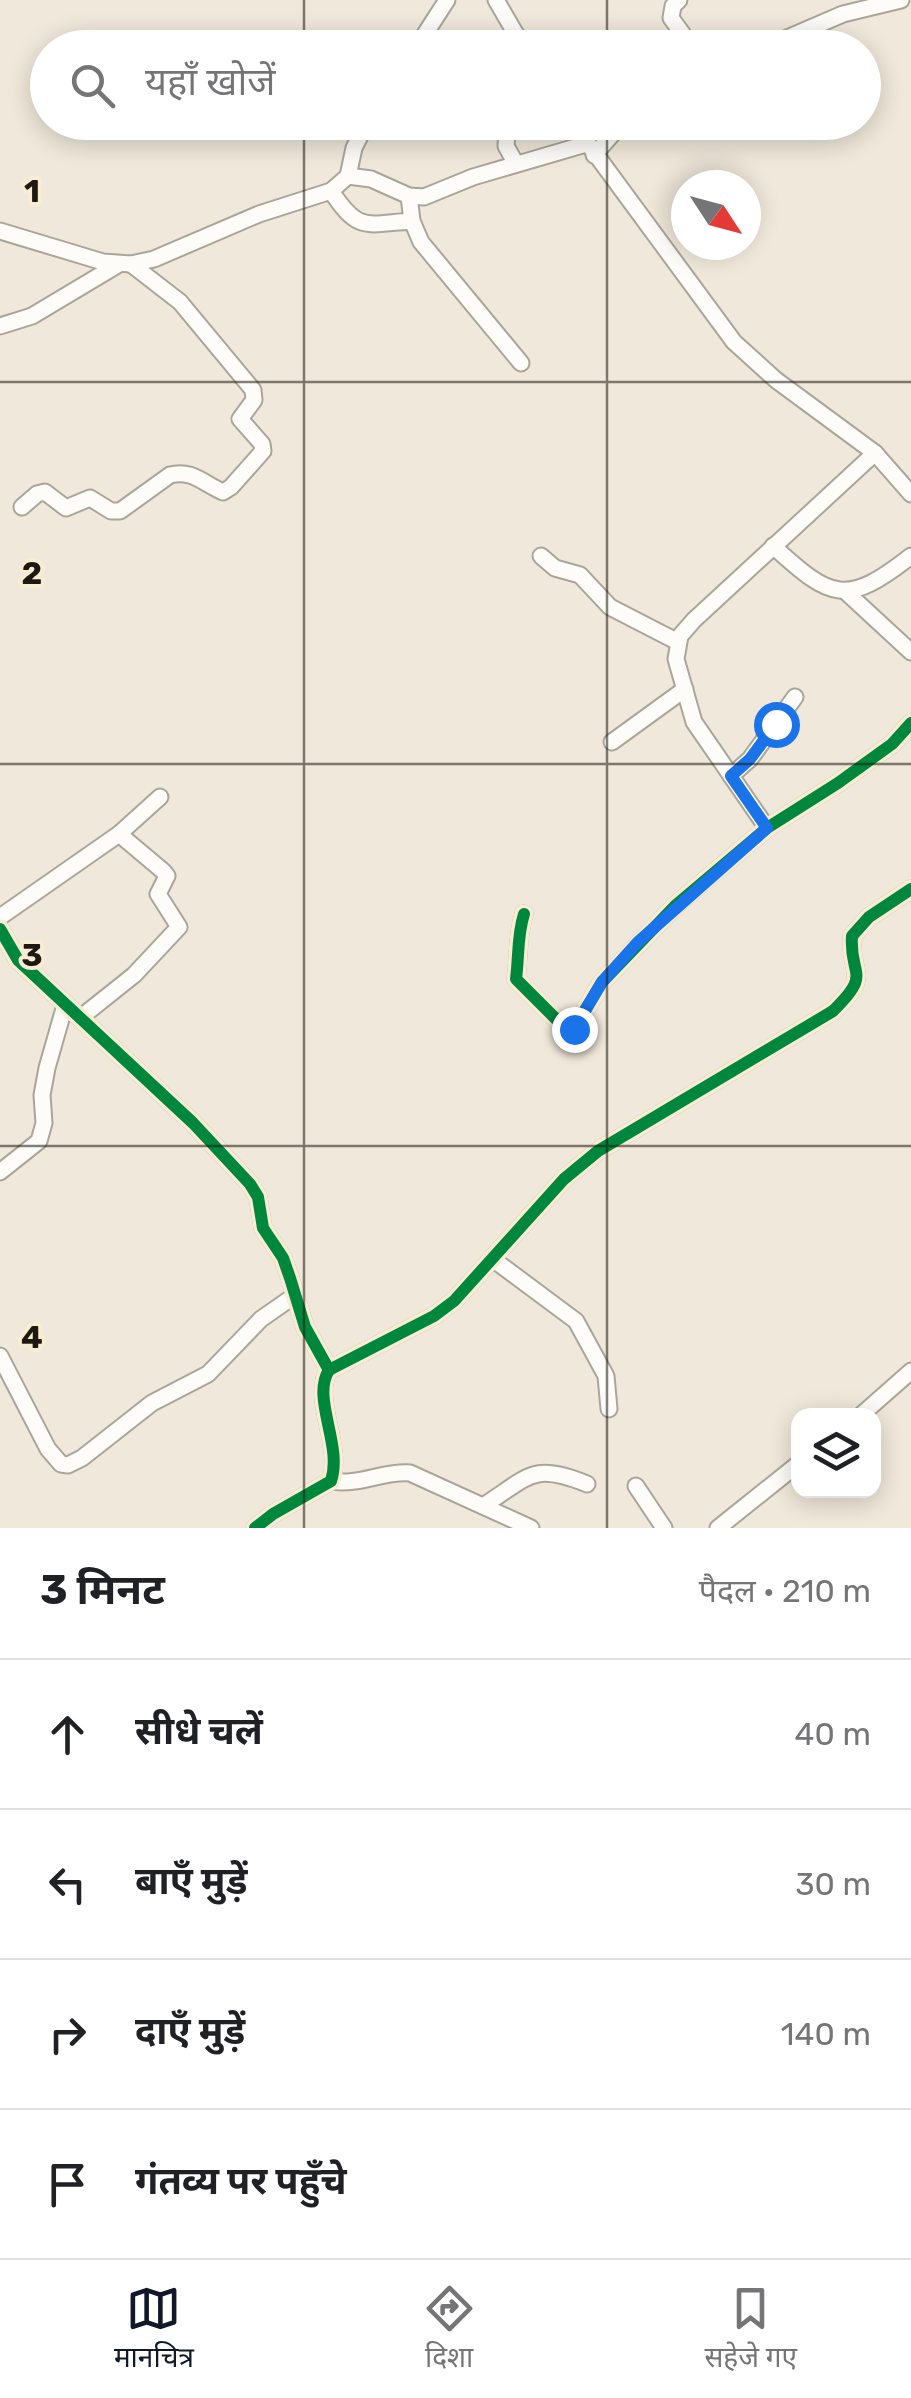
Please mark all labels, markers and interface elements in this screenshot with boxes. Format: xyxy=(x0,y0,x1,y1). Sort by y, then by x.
search box xyxy=(30,30,881,140)
icon: search xyxy=(65,58,120,113)
text: यहाँ खोजें xyxy=(145,59,276,105)
north arrow xyxy=(671,170,761,260)
text: 1 xyxy=(24,172,40,210)
text: 2 xyxy=(22,554,42,592)
route start xyxy=(754,702,800,748)
text: 3 xyxy=(21,936,43,974)
route end xyxy=(552,1007,598,1053)
text: 4 xyxy=(21,1318,43,1356)
map controls xyxy=(791,1408,881,1498)
button: layers xyxy=(791,1408,881,1498)
text: 3 मिनट xyxy=(40,1565,165,1615)
text: पैदल · 210 m xyxy=(699,1572,871,1610)
icon: ahead xyxy=(40,1707,95,1762)
text: सीधे चलें xyxy=(135,1708,263,1754)
text: 40 m xyxy=(795,1715,871,1753)
icon: left xyxy=(40,1857,95,1912)
text: बाएँ मुड़ें xyxy=(135,1858,247,1904)
text: 30 m xyxy=(795,1865,871,1903)
icon: right xyxy=(40,2007,95,2062)
text: दाएँ मुड़ें xyxy=(135,2008,245,2054)
text: 140 m xyxy=(781,2015,871,2053)
icon: arrive xyxy=(40,2157,95,2212)
text: गंतव्य पर पहुँचे xyxy=(135,2158,347,2204)
tab: मानचित्र xyxy=(114,2281,194,2378)
tab: दिशा xyxy=(422,2281,477,2378)
tab: सहेजे गए xyxy=(704,2281,797,2378)

